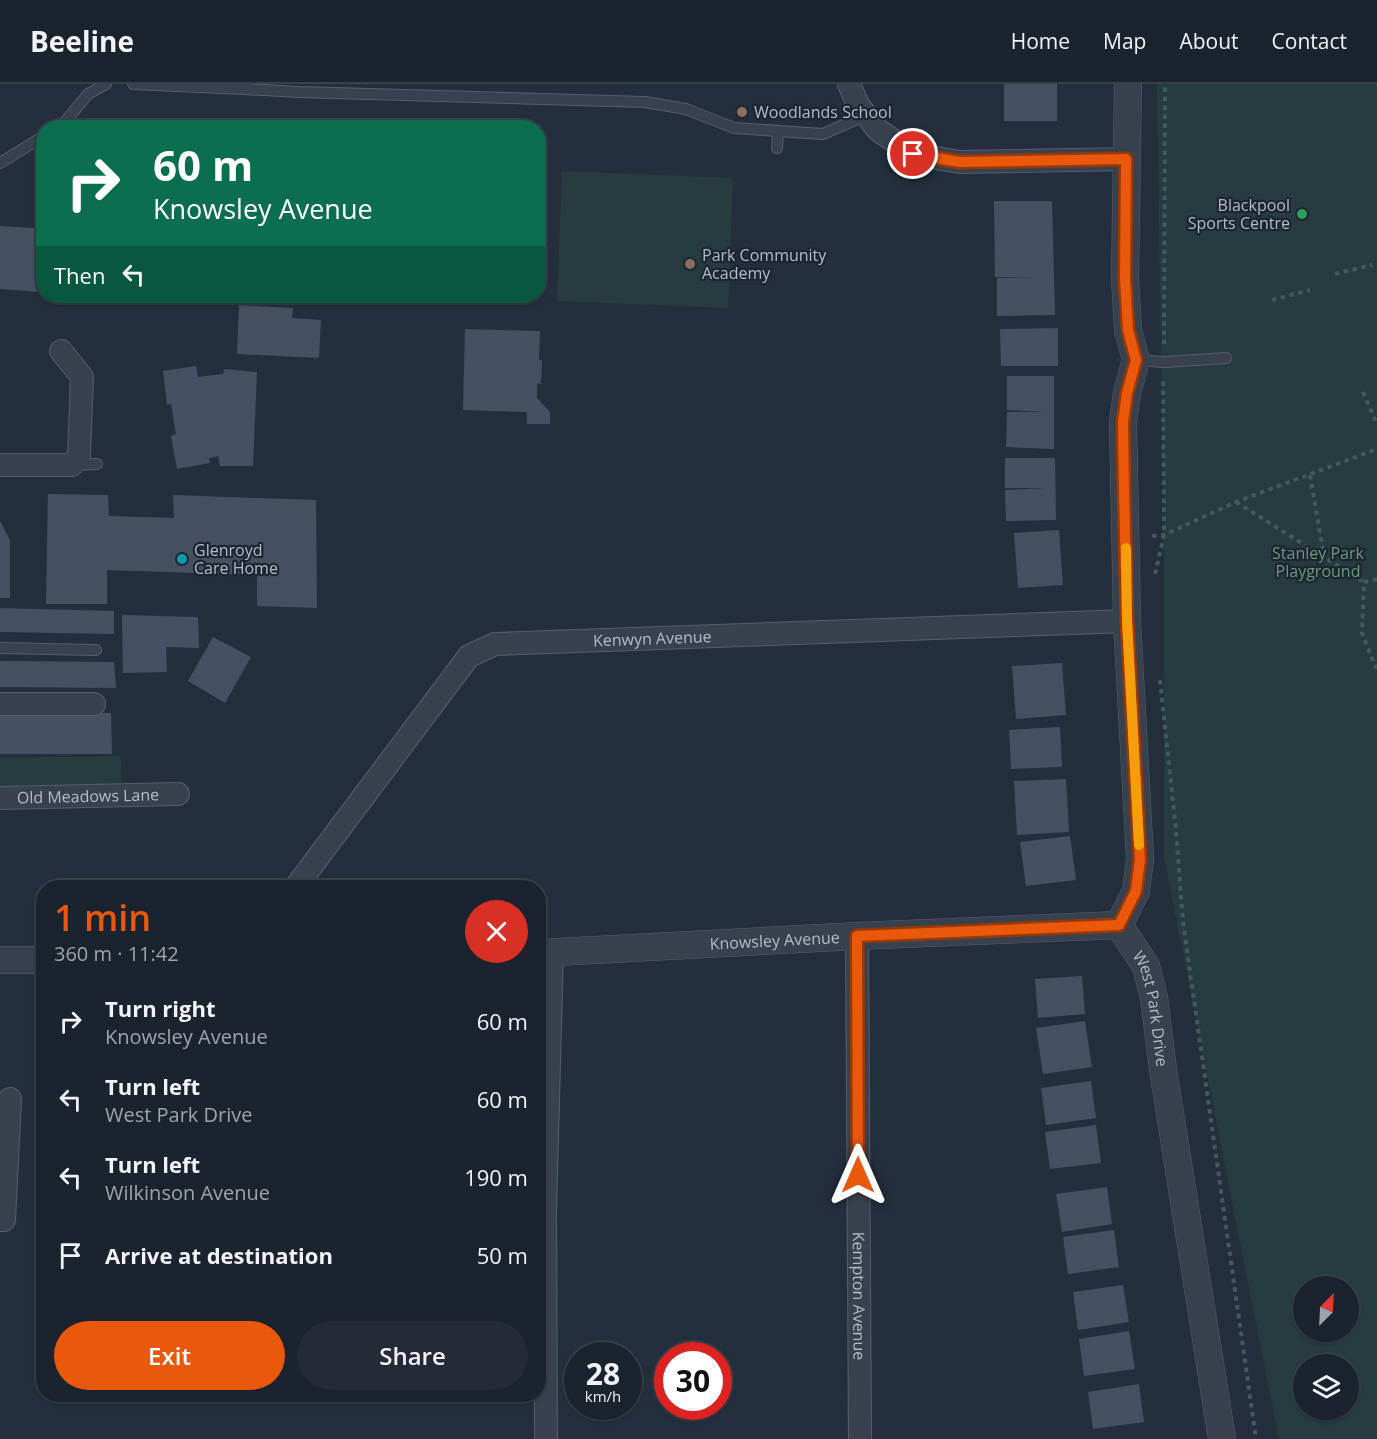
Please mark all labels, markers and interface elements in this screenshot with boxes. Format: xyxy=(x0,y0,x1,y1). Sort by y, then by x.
text: Beeline xyxy=(30,22,134,60)
text: Home xyxy=(1011,27,1070,55)
text: Map xyxy=(1103,27,1146,55)
text: About xyxy=(1179,27,1239,55)
text: Contact xyxy=(1272,27,1347,55)
place label: Woodlands School xyxy=(754,101,892,123)
marker: Woodlands School xyxy=(735,105,749,119)
pin xyxy=(887,128,938,179)
text: 60 m xyxy=(153,136,253,193)
icon: arrive xyxy=(896,137,929,170)
icon: right xyxy=(54,144,132,222)
text: Knowsley Avenue xyxy=(153,190,373,227)
place label: Blackpool Sports Centre xyxy=(1188,194,1290,234)
marker: Blackpool Sports Centre xyxy=(1295,207,1309,221)
place label: Park Community Academy xyxy=(702,244,827,284)
marker: Park Community Academy xyxy=(683,257,697,271)
icon: left xyxy=(117,258,150,291)
text: Then xyxy=(54,260,105,290)
place label: Glenroyd Care Home xyxy=(194,539,278,579)
park label: Stanley Park Playground xyxy=(1272,542,1365,582)
marker: Glenroyd Care Home xyxy=(175,552,189,566)
street label: Kenwyn Avenue xyxy=(593,625,712,651)
street label: Old Meadows Lane xyxy=(17,783,159,809)
text: 1 min xyxy=(54,893,151,942)
button: close xyxy=(465,900,528,963)
street label: Knowsley Avenue xyxy=(709,926,840,955)
text: 360 m · 11:42 xyxy=(54,940,179,967)
street label: West Park Drive xyxy=(1128,946,1173,1068)
text: Turn right xyxy=(105,993,216,1023)
icon: right xyxy=(54,1005,87,1038)
text: 60 m xyxy=(477,1006,528,1036)
text: Knowsley Avenue xyxy=(105,1023,268,1050)
text: Turn left xyxy=(105,1071,200,1101)
icon: left xyxy=(54,1083,87,1116)
text: 60 m xyxy=(477,1084,528,1114)
text: West Park Drive xyxy=(105,1101,253,1128)
position arrow xyxy=(826,1143,890,1207)
text: Turn left xyxy=(105,1149,200,1179)
icon: left xyxy=(54,1161,87,1194)
text: 190 m xyxy=(464,1162,528,1192)
text: Wilkinson Avenue xyxy=(105,1179,270,1206)
street label: Kempton Avenue xyxy=(848,1232,871,1360)
icon: arrive xyxy=(54,1239,87,1272)
text: Arrive at destination xyxy=(105,1240,333,1270)
text: 50 m xyxy=(477,1240,528,1270)
north arrow xyxy=(1293,1276,1359,1342)
map controls xyxy=(1293,1276,1359,1420)
button: Exit xyxy=(54,1321,285,1390)
button: Share xyxy=(297,1321,528,1390)
speed limit sign: 30 xyxy=(654,1342,732,1420)
text: 28 xyxy=(586,1353,620,1394)
button: layers xyxy=(1293,1354,1359,1420)
text: km/h xyxy=(585,1386,621,1406)

